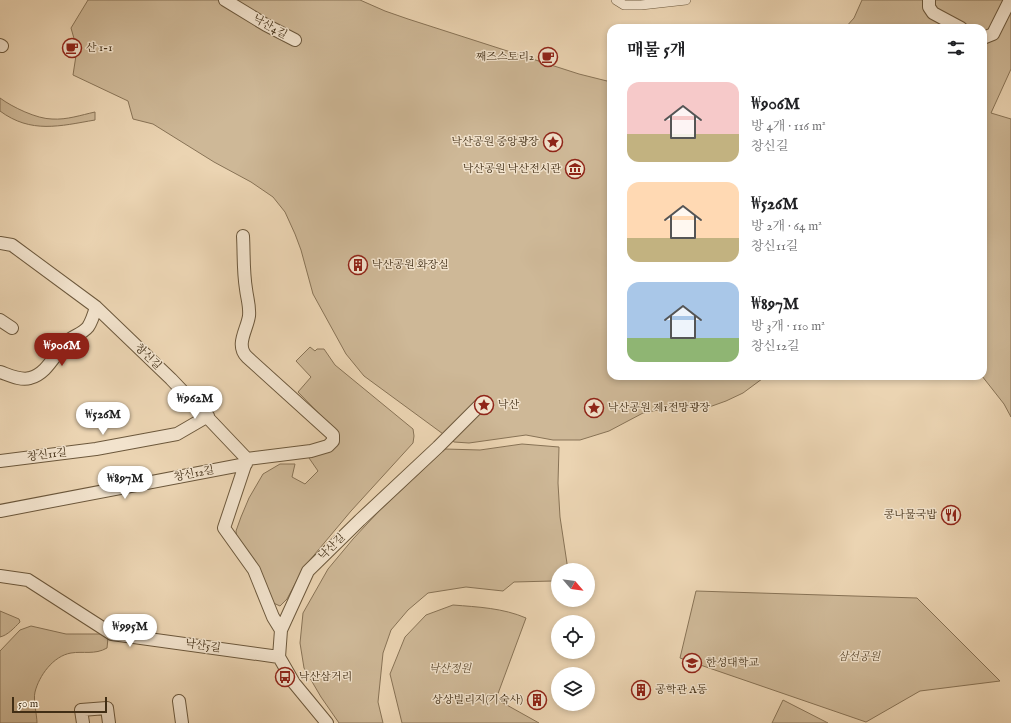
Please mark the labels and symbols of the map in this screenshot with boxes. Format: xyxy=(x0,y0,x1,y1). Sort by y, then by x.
street label: 낙산4길 xyxy=(250,12,290,42)
cafe icon: 산 1-1 xyxy=(61,37,83,59)
place label: 산 1-1 xyxy=(86,41,112,55)
cafe icon: 째즈스토리2 xyxy=(537,46,559,68)
place label: 째즈스토리2 xyxy=(476,50,534,64)
place icon: 낙산공원 중앙광장 xyxy=(542,131,564,153)
place label: 낙산공원 중앙광장 xyxy=(452,135,539,149)
museum icon: 낙산공원 낙산전시관 xyxy=(564,158,586,180)
place label: 낙산공원 낙산전시관 xyxy=(463,162,561,176)
building icon: 낙산공원 화장실 xyxy=(347,254,369,276)
place label: 낙산공원 화장실 xyxy=(372,258,449,272)
pin: ₩906M xyxy=(34,333,90,367)
street label: 창신길 xyxy=(132,341,164,373)
pin: ₩962M xyxy=(167,386,223,420)
place icon: 낙산 xyxy=(473,394,495,416)
place icon: 낙산공원 제1전망광장 xyxy=(583,397,605,419)
place label: 낙산 xyxy=(498,398,520,412)
place label: 낙산공원 제1전망광장 xyxy=(608,401,711,415)
pin: ₩526M xyxy=(75,402,131,436)
street label: 창신11길 xyxy=(26,446,68,464)
street label: 창신12길 xyxy=(172,463,216,485)
pin: ₩897M xyxy=(97,466,153,500)
restaurant icon: 콩나물국밥 xyxy=(940,504,962,526)
place label: 콩나물국밥 xyxy=(884,508,937,522)
street label: 낙산길 xyxy=(316,531,348,563)
north arrow xyxy=(551,563,595,607)
pin: ₩995M xyxy=(102,614,158,648)
street label: 낙산5길 xyxy=(184,637,222,655)
park label: 삼선공원 xyxy=(838,650,882,664)
school or university icon: 한성대학교 xyxy=(681,652,703,674)
place label: 한성대학교 xyxy=(706,656,760,670)
park label: 낙산정원 xyxy=(429,662,473,676)
bus stop icon: 낙산삼거리 xyxy=(274,666,296,688)
place label: 낙산삼거리 xyxy=(299,670,352,684)
building icon: 공학관 A동 xyxy=(630,679,652,701)
place label: 공학관 A동 xyxy=(655,683,708,697)
building icon: 상상빌리지(기숙사) xyxy=(526,689,548,711)
place label: 상상빌리지(기숙사) xyxy=(432,693,523,707)
scale bar xyxy=(12,695,107,714)

